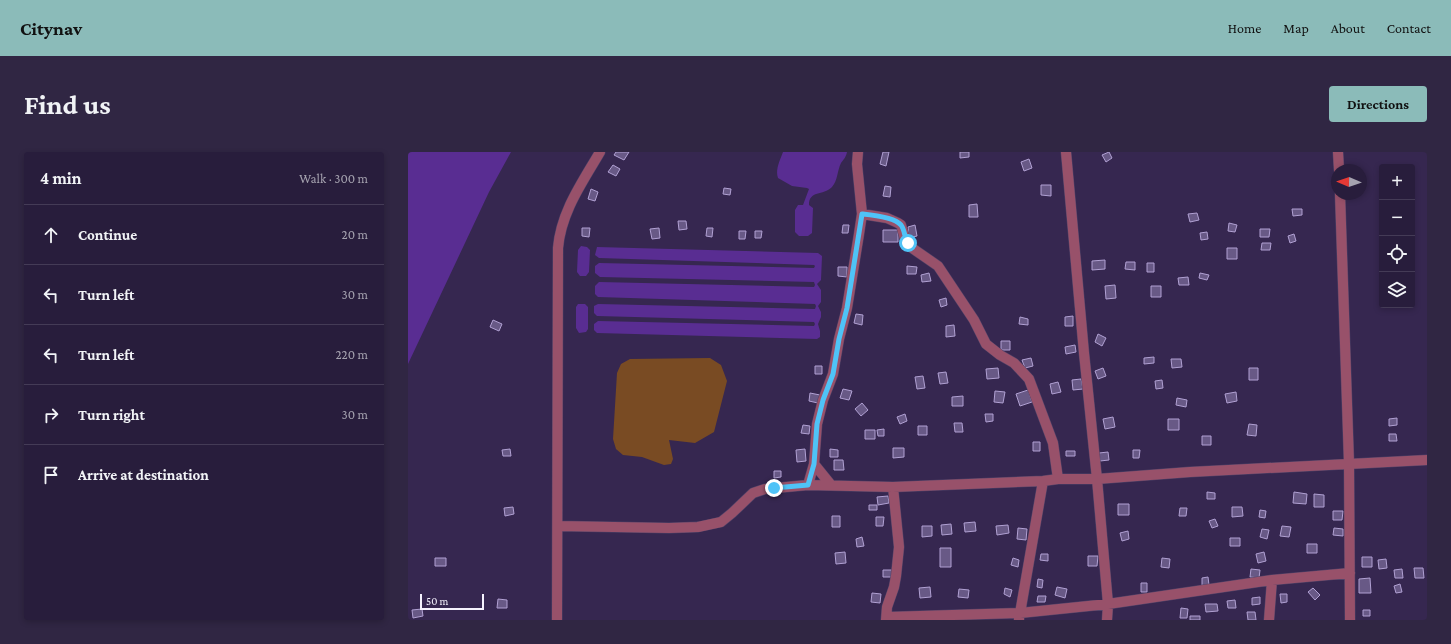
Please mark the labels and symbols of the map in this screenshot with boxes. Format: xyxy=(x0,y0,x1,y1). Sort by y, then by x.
north arrow xyxy=(1331,164,1367,200)
route start xyxy=(899,234,917,252)
route end xyxy=(765,479,783,497)
scale bar xyxy=(420,592,484,611)

